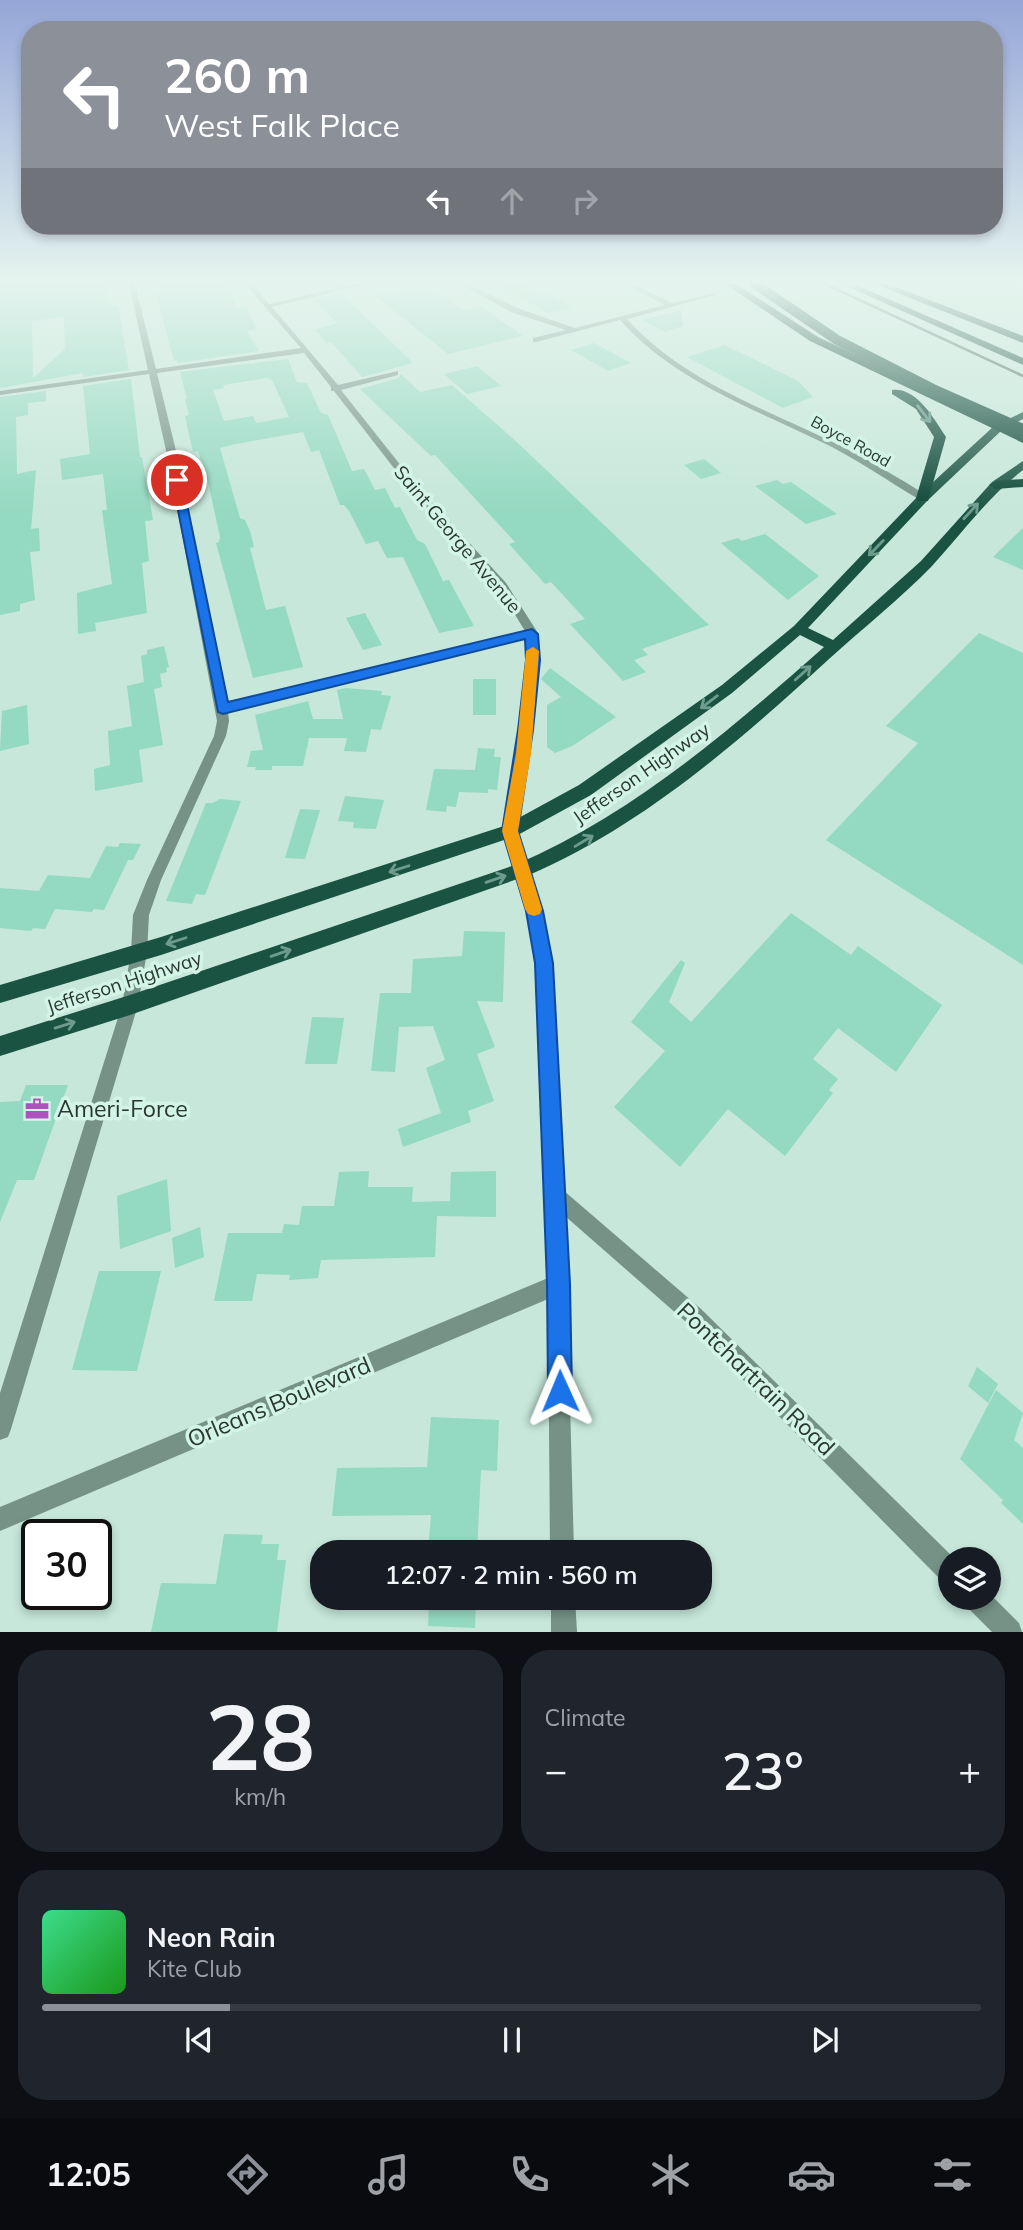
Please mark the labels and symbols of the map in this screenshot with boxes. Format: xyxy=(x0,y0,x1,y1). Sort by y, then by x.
one-way arrow xyxy=(916,404,931,422)
street label: Boyce Road xyxy=(808,411,894,471)
pin xyxy=(147,450,207,510)
street label: Saint George Avenue xyxy=(389,460,527,618)
one-way arrow xyxy=(963,503,980,520)
one-way arrow xyxy=(867,539,884,556)
one-way arrow xyxy=(794,665,811,682)
one-way arrow xyxy=(700,694,719,709)
street label: Jefferson Highway xyxy=(568,717,714,829)
one-way arrow xyxy=(573,833,593,847)
one-way arrow xyxy=(389,863,411,876)
one-way arrow xyxy=(485,872,507,885)
one-way arrow xyxy=(166,936,188,948)
street label: Jefferson Highway xyxy=(43,946,205,1018)
one-way arrow xyxy=(269,946,291,958)
one-way arrow xyxy=(54,1018,76,1031)
place label: Ameri-Force xyxy=(57,1094,188,1123)
office icon: Ameri-Force xyxy=(23,1095,51,1123)
street label: Pontchartrain Road xyxy=(671,1296,841,1461)
street label: Orleans Boulevard xyxy=(183,1350,375,1453)
position arrow xyxy=(523,1354,597,1428)
speed limit sign: 30 xyxy=(21,1519,112,1610)

